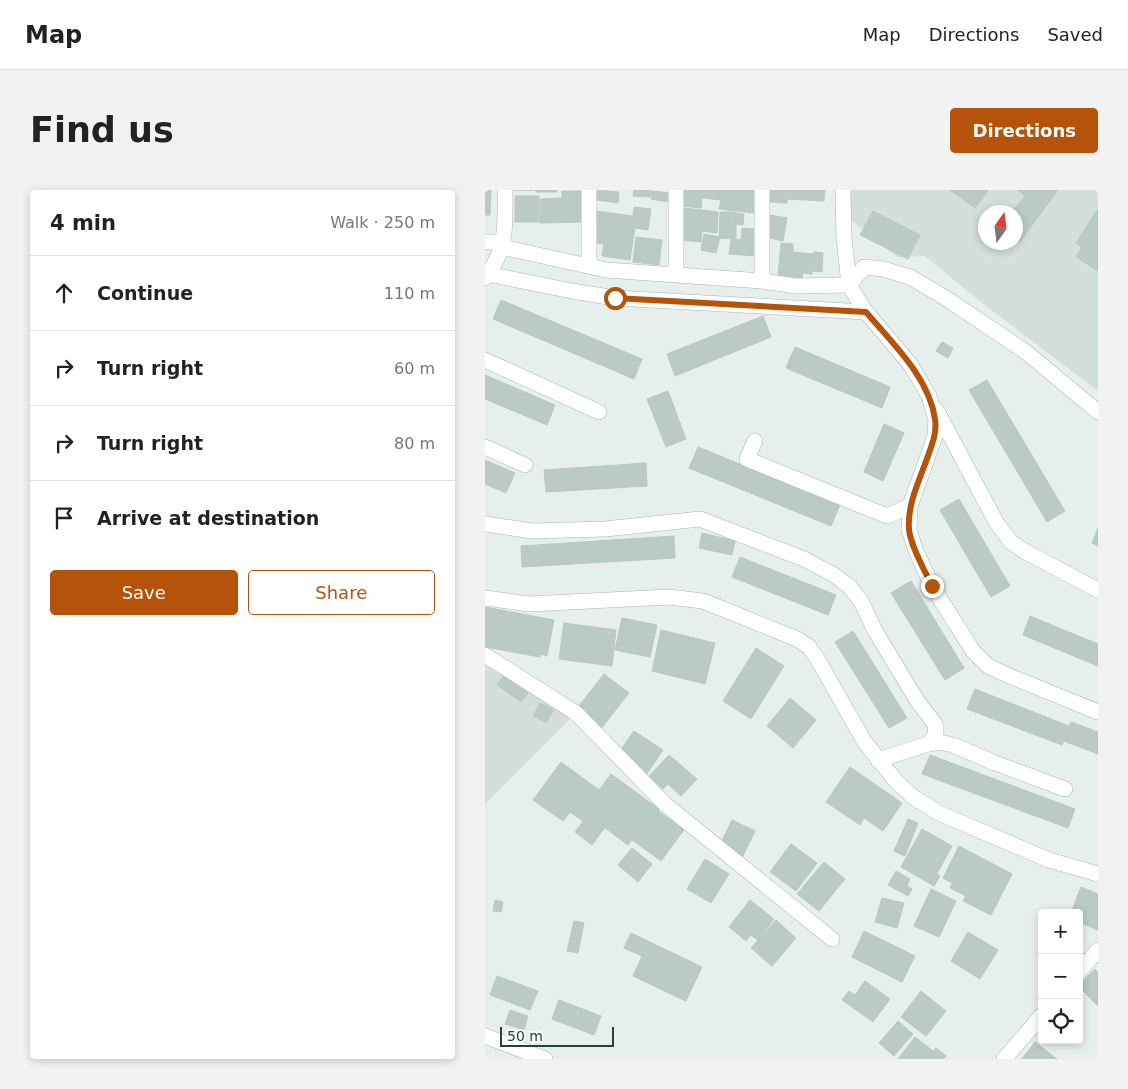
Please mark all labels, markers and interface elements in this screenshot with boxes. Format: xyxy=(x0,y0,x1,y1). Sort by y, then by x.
text: Map xyxy=(25,21,82,49)
text: Map xyxy=(863,24,901,45)
text: Directions xyxy=(929,24,1019,45)
text: Saved xyxy=(1047,24,1103,45)
button: Directions xyxy=(950,108,1098,153)
text: Find us xyxy=(30,110,174,150)
north arrow xyxy=(978,205,1023,250)
text: 4 min xyxy=(50,211,116,235)
text: Walk · 250 m xyxy=(330,213,435,232)
icon: ahead xyxy=(50,279,78,307)
text: Continue xyxy=(97,282,193,304)
text: 110 m xyxy=(384,284,435,303)
route start xyxy=(604,287,627,310)
icon: right xyxy=(50,354,78,382)
text: Turn right xyxy=(97,357,203,379)
text: 60 m xyxy=(394,359,435,378)
icon: right xyxy=(50,429,78,457)
text: Turn right xyxy=(97,432,203,454)
text: 80 m xyxy=(394,434,435,453)
icon: arrive xyxy=(50,504,78,532)
text: Arrive at destination xyxy=(97,507,319,529)
button: Save xyxy=(50,570,238,615)
button: Share xyxy=(248,570,435,615)
route end xyxy=(921,575,944,598)
map controls xyxy=(1038,909,1083,1044)
button: + xyxy=(1038,909,1083,954)
button: − xyxy=(1038,954,1083,999)
button: locate xyxy=(1038,999,1083,1044)
scale bar xyxy=(500,1024,614,1047)
text: 50 m xyxy=(507,1028,543,1044)

